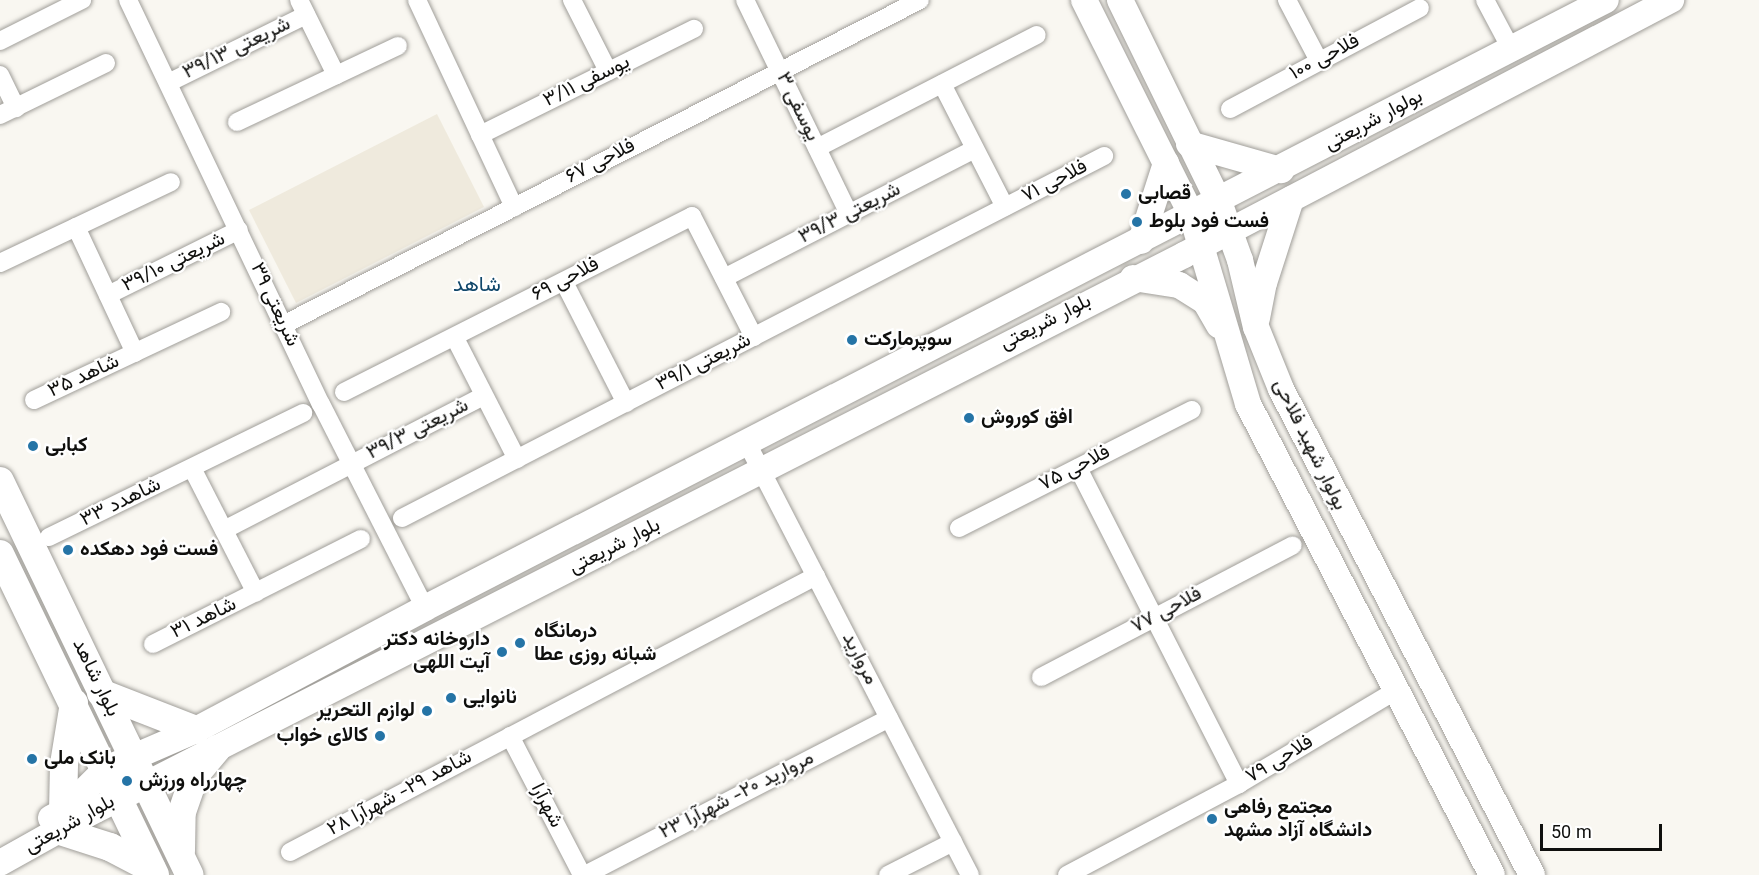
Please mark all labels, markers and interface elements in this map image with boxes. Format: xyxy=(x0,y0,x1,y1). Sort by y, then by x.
street label: شریعتی ۳۹/۱۳ xyxy=(179,13,295,85)
street label: فلاحی ۱۰۰ xyxy=(1286,30,1364,86)
street label: یوسفی ۳/۱۱ xyxy=(540,51,634,113)
street label: یوسفی ۳ xyxy=(770,69,824,145)
street label: بولوار شریعتی xyxy=(1321,85,1427,157)
street label: فلاحی ۶۷ xyxy=(562,134,640,190)
street label: فلاحی ۷۱ xyxy=(1018,155,1092,209)
street label: شریعتی ۳۹/۳ xyxy=(795,178,905,250)
place label: قصابی xyxy=(1138,182,1191,206)
marker: قصابی xyxy=(1119,187,1133,201)
place label: فست فود بلوط xyxy=(1149,210,1269,234)
marker: فست فود بلوط xyxy=(1130,215,1144,229)
street label: شریعتی ۳۹/۱۰ xyxy=(118,228,230,298)
street label: فلاحی ۶۹ xyxy=(528,253,604,307)
street label: شریعتی ۳۹ xyxy=(244,259,304,351)
district label: شاهد xyxy=(453,273,501,299)
street label: بلوار شریعتی xyxy=(996,290,1096,356)
place label: سوپرمارکت xyxy=(864,328,952,352)
street label: شریعتی ۳۹/۱ xyxy=(652,329,756,397)
marker: سوپرمارکت xyxy=(845,333,859,347)
street label: شاهد ۳۵ xyxy=(45,350,123,404)
street label: بولوار شهید فلاحی xyxy=(1267,376,1351,514)
street label: شریعتی ۳۹/۳ xyxy=(363,394,473,466)
place label: افق کوروش xyxy=(981,406,1073,430)
marker: افق کوروش xyxy=(962,411,976,425)
place label: کبابی xyxy=(45,434,88,458)
marker: کبابی xyxy=(26,439,40,453)
street label: فلاحی ۷۵ xyxy=(1035,441,1115,497)
street label: شاهدد ۳۳ xyxy=(77,473,165,533)
street label: بلوار شریعتی xyxy=(565,514,665,580)
place label: فست فود دهکده xyxy=(80,538,218,562)
marker: فست فود دهکده xyxy=(61,543,75,557)
street label: فلاحی ۷۷ xyxy=(1128,582,1206,640)
street label: شاهد ۳۱ xyxy=(167,593,241,645)
place label: درمانگاه شبانه روزی عطا xyxy=(534,620,657,667)
place label: داروخانه دکتر آیت اللهی xyxy=(384,628,490,675)
street label: مروارید xyxy=(836,629,882,689)
marker: درمانگاه شبانه روزی عطا xyxy=(511,634,529,652)
street label: بلوار شاهد xyxy=(66,635,124,721)
marker: داروخانه دکتر آیت اللهی xyxy=(495,645,509,659)
place label: نانوایی xyxy=(463,686,517,710)
marker: نانوایی xyxy=(444,691,458,705)
place label: لوازم التحریر xyxy=(317,699,415,723)
marker: لوازم التحریر xyxy=(420,704,434,718)
place label: کالای خواب xyxy=(276,724,368,748)
marker: کالای خواب xyxy=(373,729,387,743)
street label: فلاحی ۷۹ xyxy=(1242,731,1318,789)
street label: شاهد ۲۹- شهرآرا ۲۸ xyxy=(324,746,476,842)
place label: بانک ملی xyxy=(44,747,116,771)
street label: مروارید ۲۰- شهرآرا ۲۳ xyxy=(656,747,818,845)
marker: بانک ملی xyxy=(25,752,39,766)
place label: چهارراه ورزش xyxy=(139,769,247,793)
marker: چهارراه ورزش xyxy=(120,774,134,788)
street label: شهرآرا xyxy=(525,780,567,832)
street label: بلوار شریعتی xyxy=(21,790,119,860)
place label: مجتمع رفاهی دانشگاه آزاد مشهد xyxy=(1224,796,1372,843)
marker: مجتمع رفاهی دانشگاه آزاد مشهد xyxy=(1205,812,1219,826)
scale bar xyxy=(1543,812,1664,850)
text: 50 m xyxy=(1551,820,1592,848)

